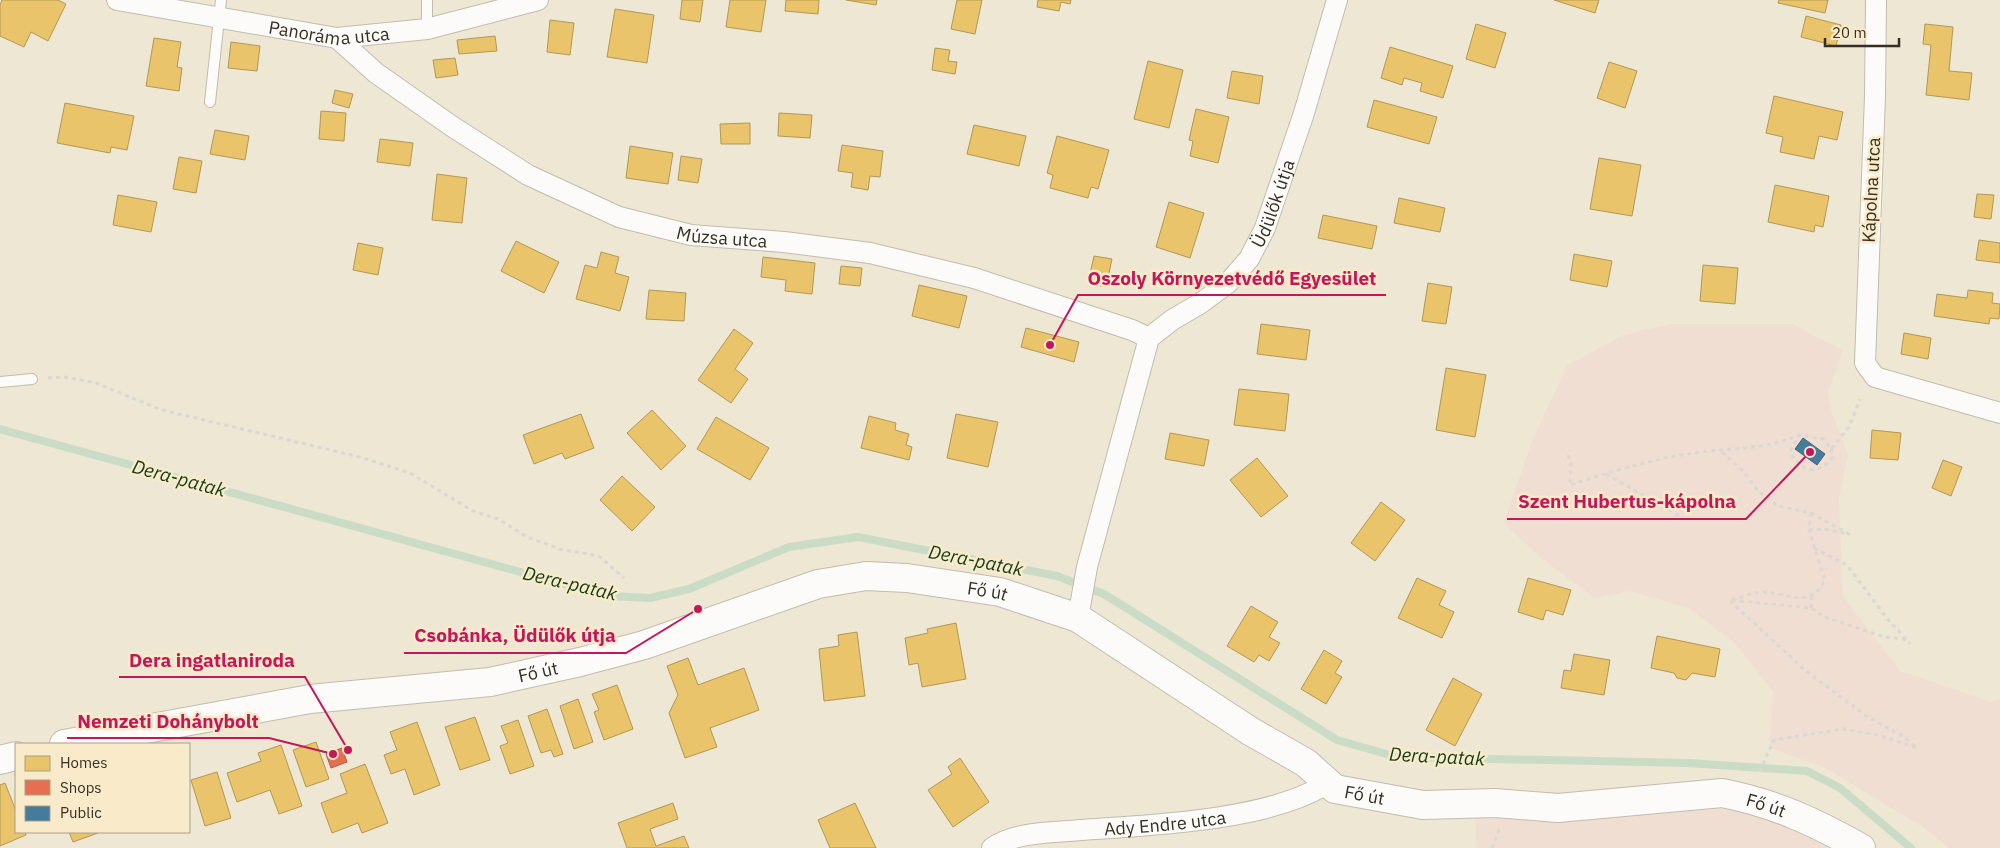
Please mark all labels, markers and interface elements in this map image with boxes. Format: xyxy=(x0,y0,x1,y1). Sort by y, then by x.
street label: Panoráma utca xyxy=(267,15,391,50)
scale bar xyxy=(1825,15,1899,47)
text: 20 m xyxy=(1832,23,1867,42)
street label: Kápolna utca xyxy=(1857,136,1885,243)
street label: Üdülők útja xyxy=(1245,156,1299,251)
street label: Múzsa utca xyxy=(674,220,769,252)
callout: Oszoly Környezetvédő Egyesület xyxy=(1078,261,1386,295)
text: Oszoly Környezetvédő Egyesület xyxy=(1088,266,1376,290)
water label: Dera-patak xyxy=(130,454,229,502)
callout: Szent Hubertus-kápolna xyxy=(1507,485,1746,519)
text: Szent Hubertus-kápolna xyxy=(1518,489,1736,513)
water label: Dera-patak xyxy=(927,539,1026,581)
water label: Dera-patak xyxy=(521,561,620,606)
street label: Fő út xyxy=(966,576,1011,605)
callout: Csobánka, Üdülők útja xyxy=(404,619,626,653)
text: Csobánka, Üdülők útja xyxy=(414,623,616,647)
callout: Dera ingatlaniroda xyxy=(119,643,305,677)
text: Dera ingatlaniroda xyxy=(129,648,295,672)
street label: Fő út xyxy=(516,656,560,687)
callout: Nemzeti Dohánybolt xyxy=(67,704,269,738)
text: Nemzeti Dohánybolt xyxy=(77,709,259,733)
water label: Dera-patak xyxy=(1389,742,1487,771)
legend xyxy=(15,743,190,833)
text: Homes xyxy=(60,753,108,772)
text: Shops xyxy=(60,778,102,797)
street label: Fő út xyxy=(1343,779,1387,809)
street label: Fő út xyxy=(1744,788,1789,822)
text: Public xyxy=(60,803,102,822)
street label: Ady Endre utca xyxy=(1103,805,1228,840)

